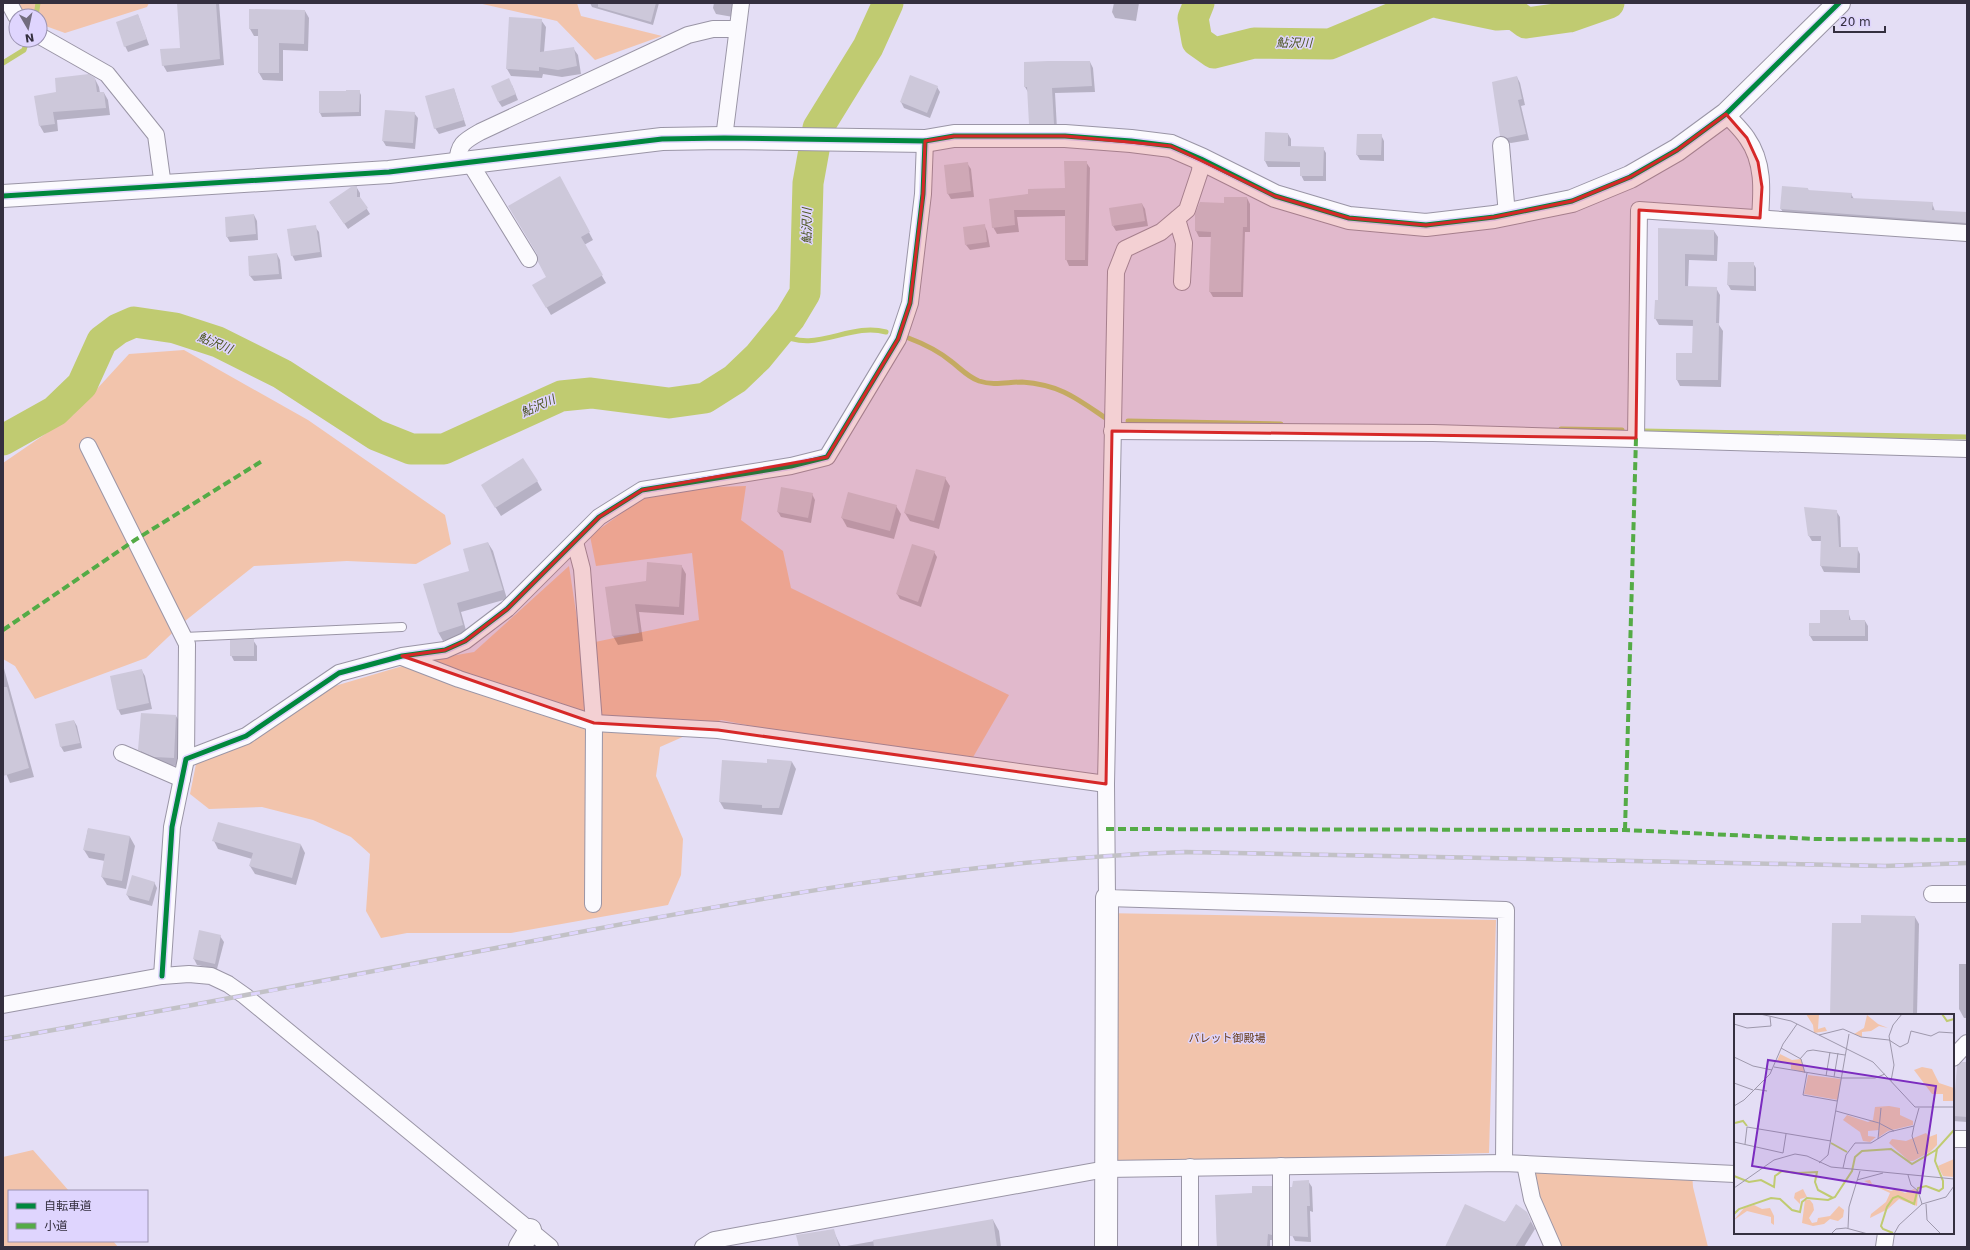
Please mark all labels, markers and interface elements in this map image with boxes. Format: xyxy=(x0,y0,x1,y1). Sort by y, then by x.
north arrow xyxy=(8,8,48,48)
scale bar xyxy=(1834,8,1885,34)
text: 20 m xyxy=(1840,15,1871,29)
text: N xyxy=(24,30,35,45)
water label: 鮎沢川 xyxy=(1276,36,1314,50)
water label: 鮎沢川 xyxy=(800,206,814,244)
water label: 鮎沢川 xyxy=(196,330,236,357)
water label: 鮎沢川 xyxy=(519,391,559,420)
inset map xyxy=(1734,1014,1954,1234)
park label: パレット御殿場 xyxy=(1189,1032,1266,1045)
legend xyxy=(8,1190,148,1242)
text: 自転車道 xyxy=(44,1199,92,1213)
text: 小道 xyxy=(44,1219,68,1233)

